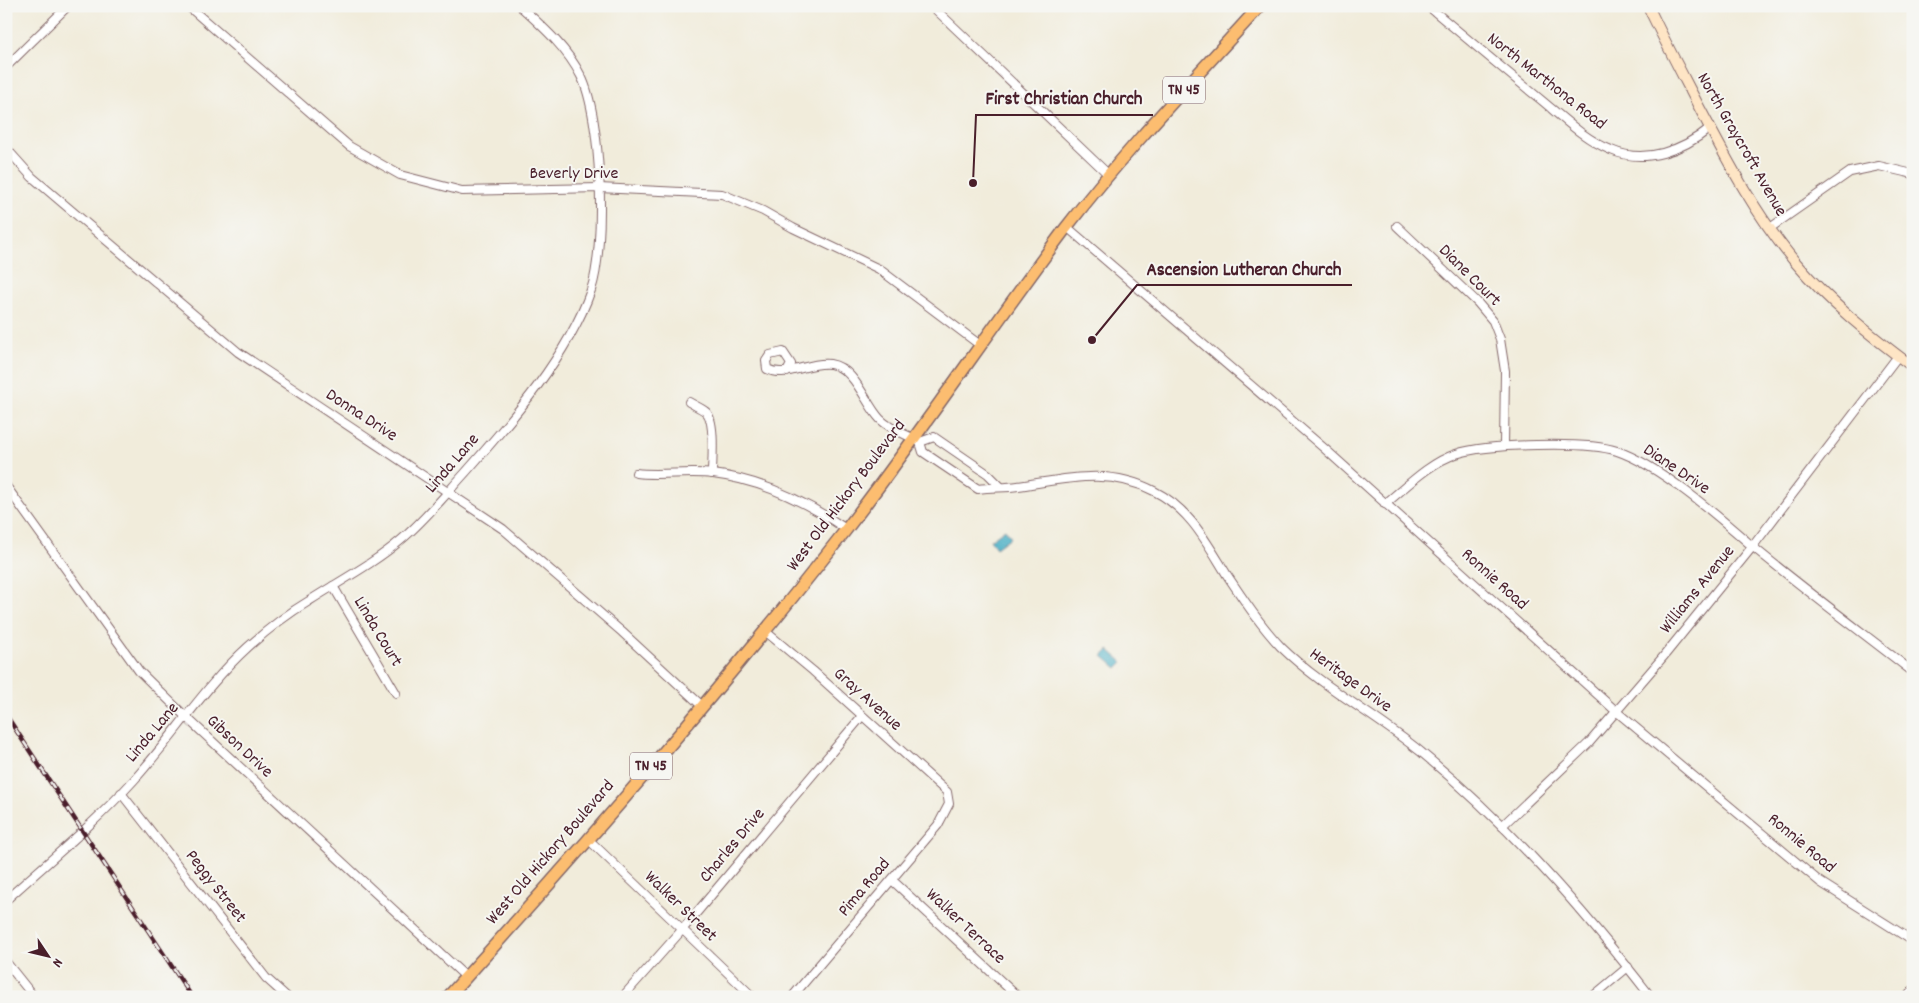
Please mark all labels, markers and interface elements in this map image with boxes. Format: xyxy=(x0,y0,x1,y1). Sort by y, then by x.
street label: North Marthona Road xyxy=(1481,27,1611,137)
street label: North Graycroft Avenue xyxy=(1690,68,1792,222)
road number: TN 45 xyxy=(1163,76,1205,104)
callout: First Christian Church xyxy=(976,81,1153,115)
text: First Christian Church xyxy=(985,87,1143,114)
street label: Beverly Drive xyxy=(530,162,619,187)
street label: Diane Court xyxy=(1432,239,1506,313)
callout: Ascension Lutheran Church xyxy=(1137,251,1352,285)
text: Ascension Lutheran Church xyxy=(1147,258,1342,285)
street label: Donna Drive xyxy=(320,383,402,449)
street label: West Old Hickory Boulevard xyxy=(781,415,913,577)
street label: Linda Lane xyxy=(420,429,486,499)
street label: Diane Drive xyxy=(1637,438,1715,502)
street label: Williams Avenue xyxy=(1655,540,1742,640)
street label: Ronnie Road xyxy=(1455,543,1533,617)
street label: Linda Court xyxy=(346,592,408,672)
street label: Heritage Drive xyxy=(1303,642,1397,720)
street label: Gray Avenue xyxy=(827,662,907,738)
street label: Linda Lane xyxy=(120,697,186,769)
street label: Gibson Drive xyxy=(200,710,278,784)
road number: TN 45 xyxy=(630,752,672,779)
street label: West Old Hickory Boulevard xyxy=(481,775,621,931)
street label: Charles Drive xyxy=(694,803,772,889)
street label: Ronnie Road xyxy=(1761,808,1841,880)
street label: Peggy Street xyxy=(178,845,252,929)
street label: Pima Road xyxy=(833,853,897,923)
street label: Walker Street xyxy=(638,866,722,949)
street label: Walker Terrace xyxy=(919,883,1011,971)
north arrow xyxy=(22,930,72,980)
text: N xyxy=(47,954,67,971)

